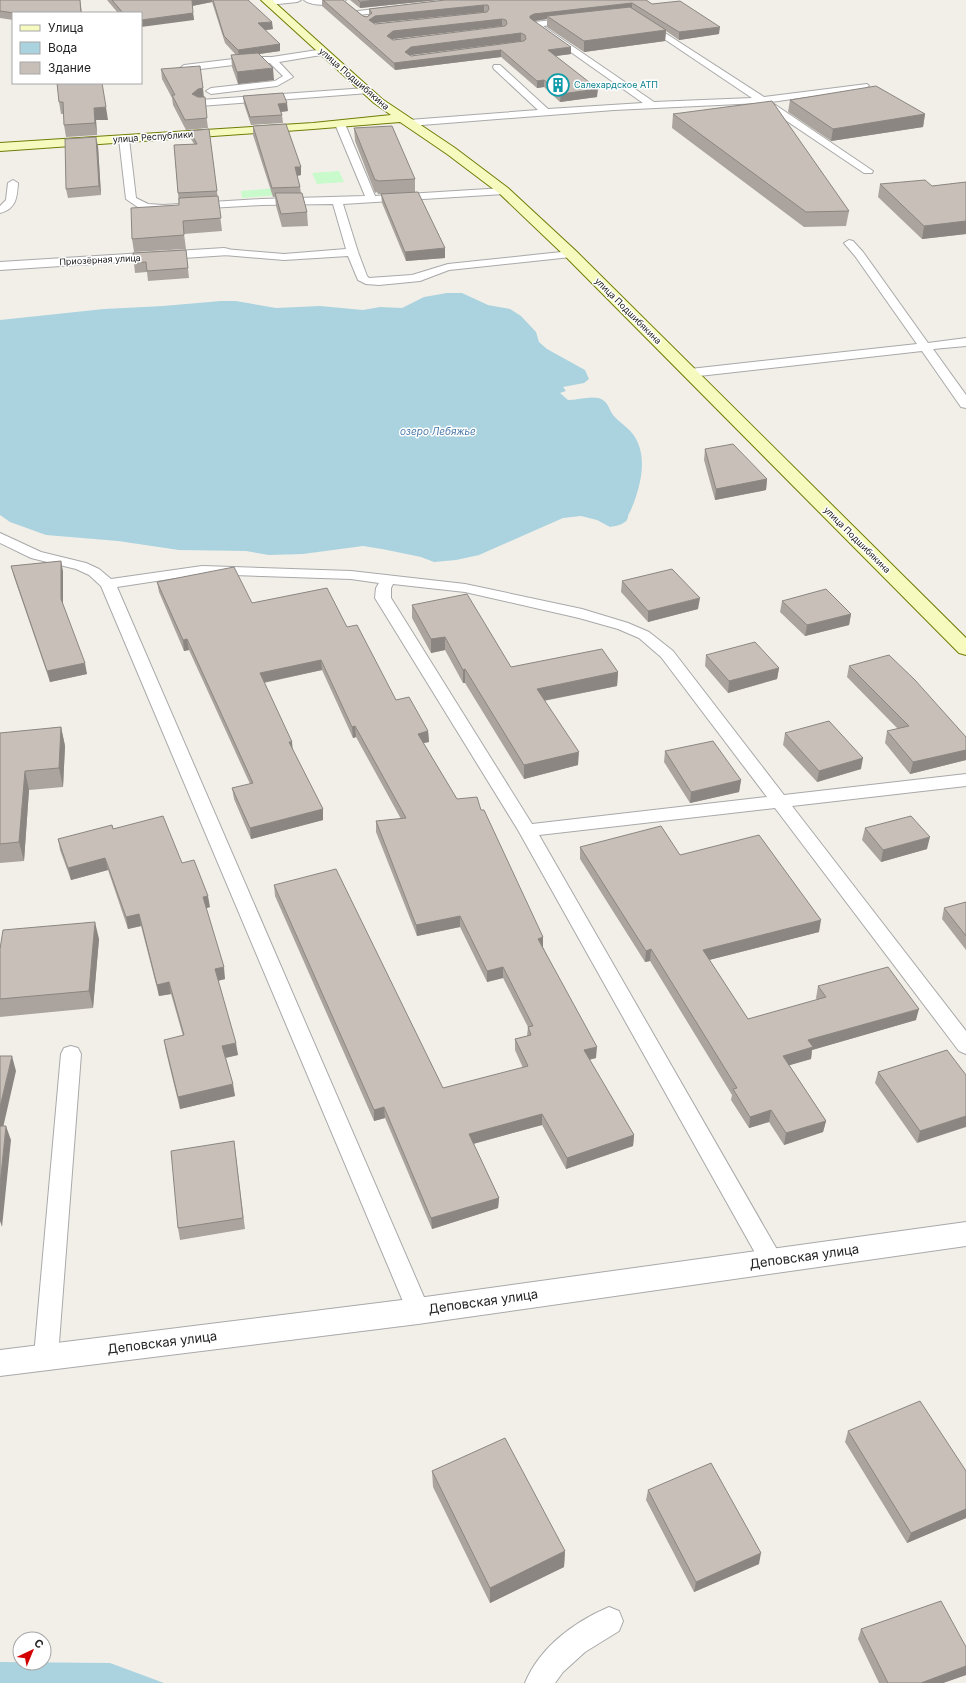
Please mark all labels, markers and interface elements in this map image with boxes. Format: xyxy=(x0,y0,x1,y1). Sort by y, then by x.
legend xyxy=(12,12,142,84)
text: Улица xyxy=(48,20,83,35)
text: Вода xyxy=(48,40,77,55)
street label: улица Подшибякина xyxy=(317,45,392,112)
text: Здание xyxy=(48,60,91,75)
building icon: Салехардское АТП xyxy=(545,72,571,98)
place label: Салехардское АТП xyxy=(574,79,658,90)
street label: улица Республики xyxy=(112,128,193,145)
street label: Приозёрная улица xyxy=(59,252,141,267)
street label: улица Подшибякина xyxy=(593,275,664,346)
water label: озеро Лебяжье xyxy=(400,425,476,437)
street label: улица Подшибякина xyxy=(822,504,893,575)
street label: Деповская улица xyxy=(748,1240,860,1272)
street label: Деповская улица xyxy=(427,1285,539,1317)
street label: Деповская улица xyxy=(106,1327,218,1357)
north arrow xyxy=(12,1631,52,1671)
text: С xyxy=(31,1636,47,1652)

